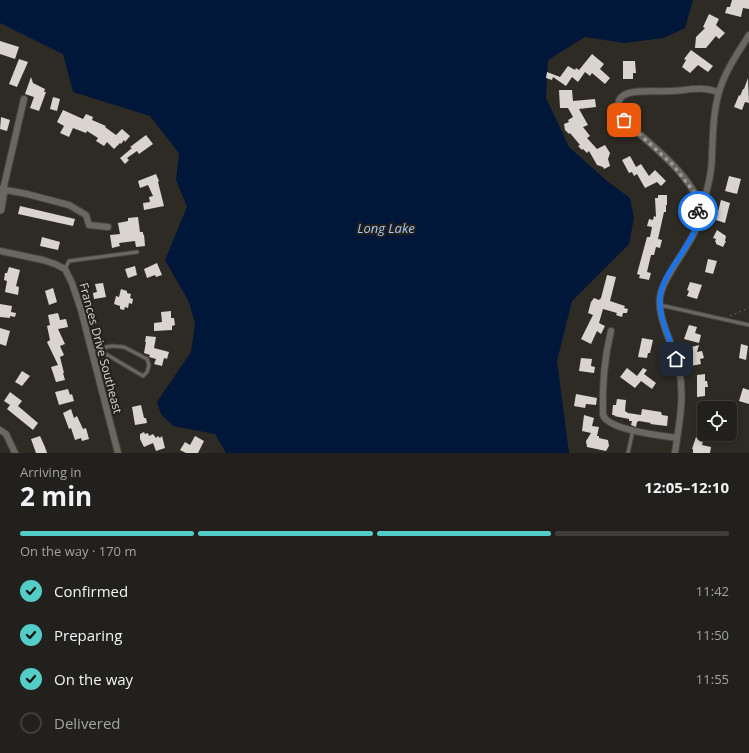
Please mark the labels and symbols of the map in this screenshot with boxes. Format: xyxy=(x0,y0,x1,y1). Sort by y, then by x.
pin xyxy=(607,103,641,137)
courier xyxy=(678,191,718,231)
water label: Long Lake xyxy=(357,219,415,237)
street label: Frances Drive Southeast xyxy=(75,281,127,415)
pin xyxy=(659,342,693,376)

